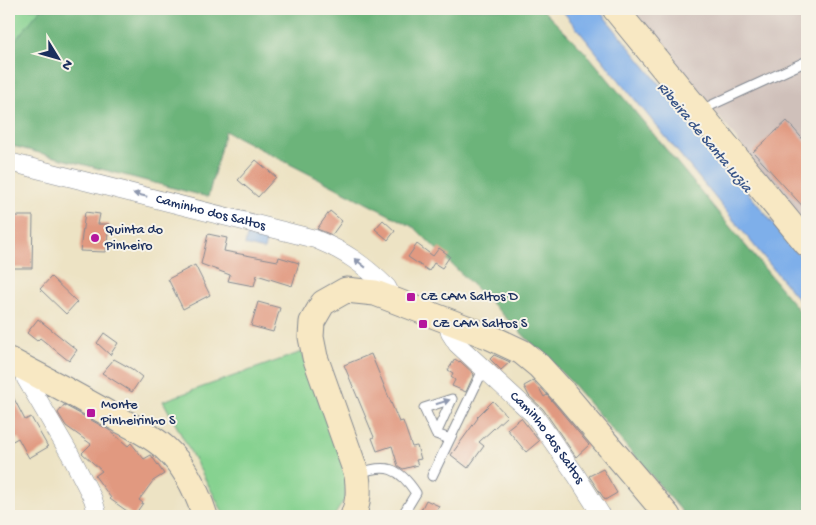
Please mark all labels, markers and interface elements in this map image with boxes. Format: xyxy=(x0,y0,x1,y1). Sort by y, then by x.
north arrow xyxy=(32,32,82,82)
text: N xyxy=(57,56,76,73)
water label: Ribeira de Santa Luzia xyxy=(653,79,756,198)
one-way arrow xyxy=(132,191,147,199)
street label: Caminho dos Saltos xyxy=(154,191,268,235)
place label: Quinta do Pinheiro xyxy=(104,222,163,255)
marker: Quinta do Pinheiro xyxy=(89,232,101,244)
one-way arrow xyxy=(354,258,367,269)
place label: CZ CAM Saltos D xyxy=(421,289,519,306)
marker: CZ CAM Saltos D xyxy=(405,291,417,303)
place label: CZ CAM Saltos S xyxy=(433,316,528,333)
marker: CZ CAM Saltos S xyxy=(417,318,429,330)
street label: Caminho dos Saltos xyxy=(506,388,588,488)
place label: Monte Pinheirinho S xyxy=(100,397,176,430)
one-way arrow xyxy=(435,398,450,405)
marker: Monte Pinheirinho S xyxy=(85,407,97,419)

